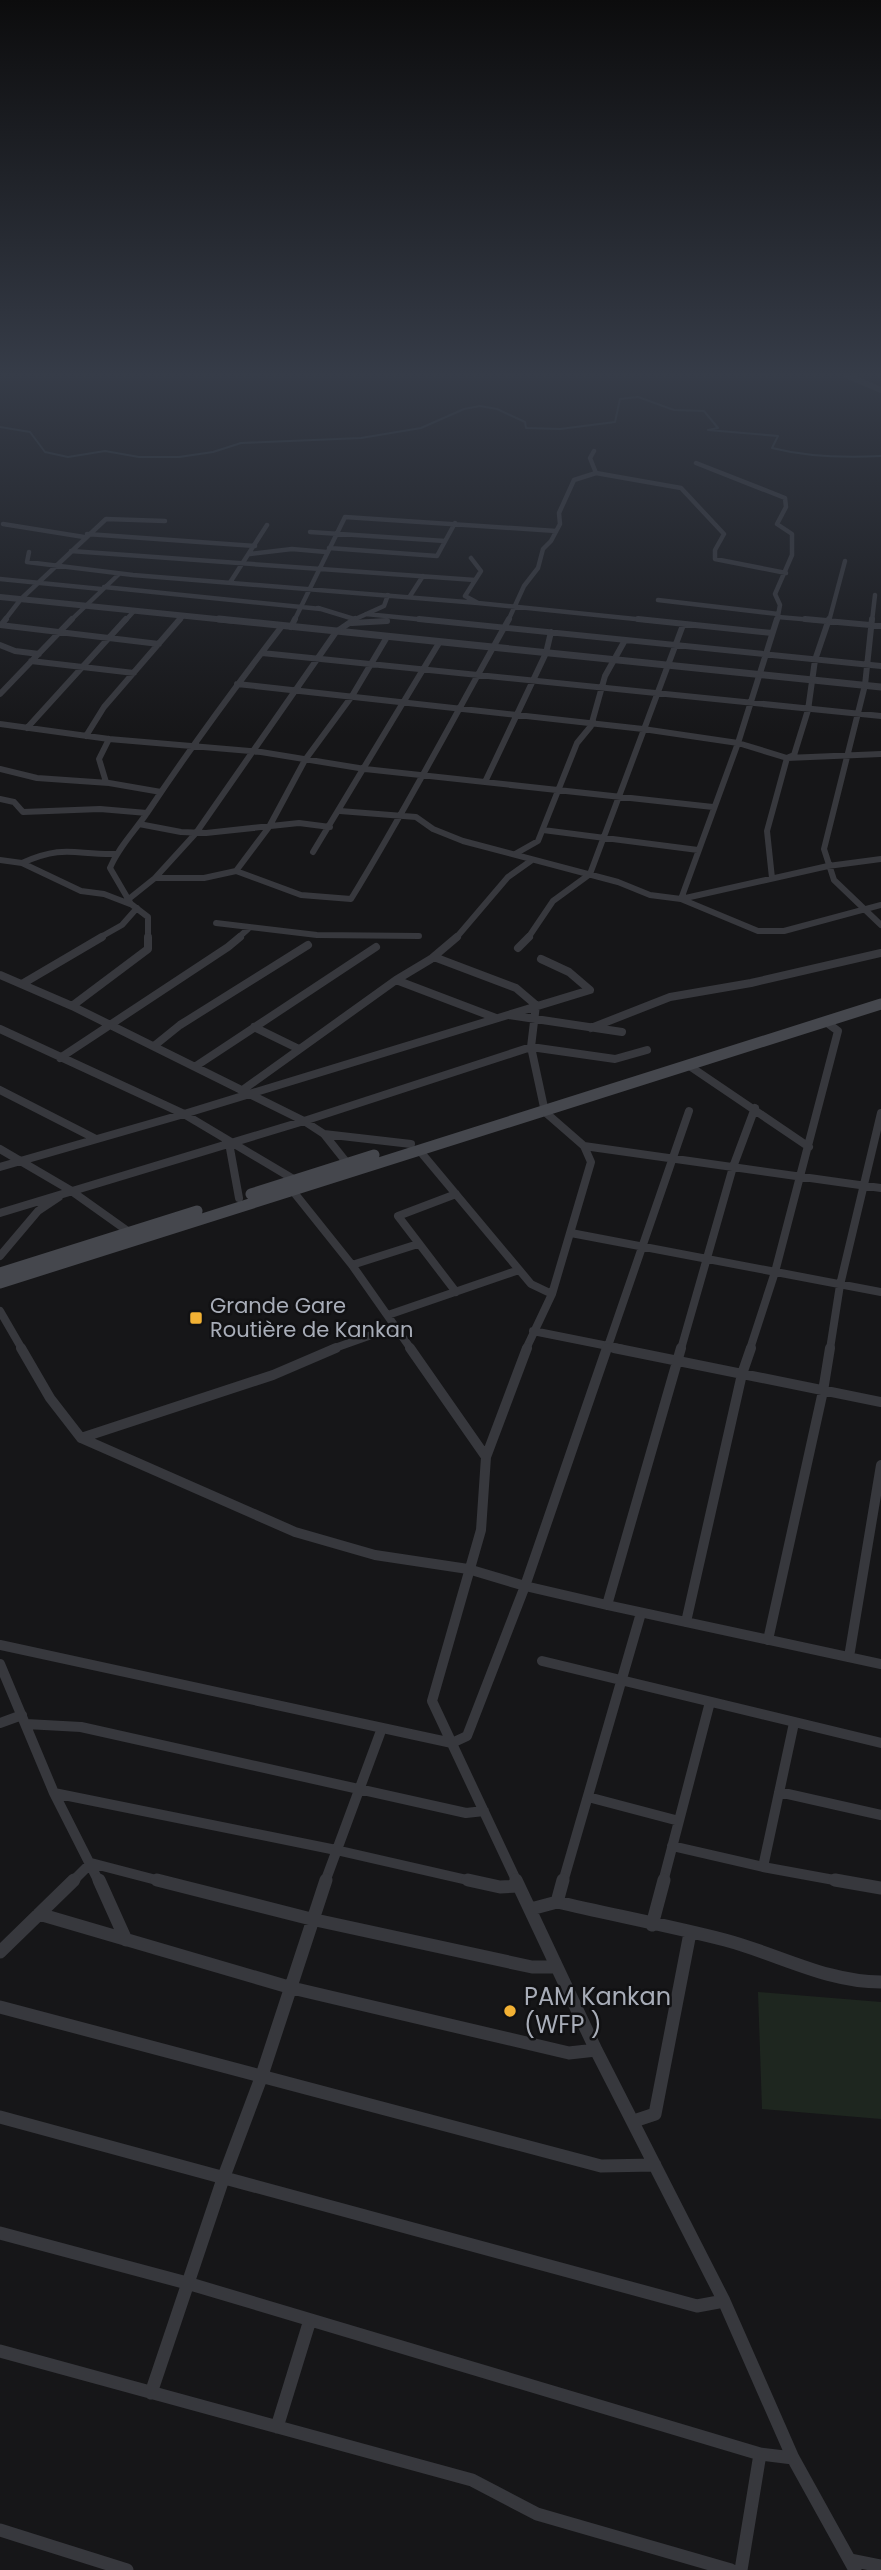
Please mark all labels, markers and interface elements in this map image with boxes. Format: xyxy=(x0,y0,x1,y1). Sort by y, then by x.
place label: Grande Gare Routière de Kankan xyxy=(210,1291,413,1344)
marker: Grande Gare Routière de Kankan xyxy=(188,1310,204,1326)
place label: PAM Kankan (WFP ) xyxy=(524,1980,671,2041)
marker: PAM Kankan (WFP ) xyxy=(502,2003,518,2019)

